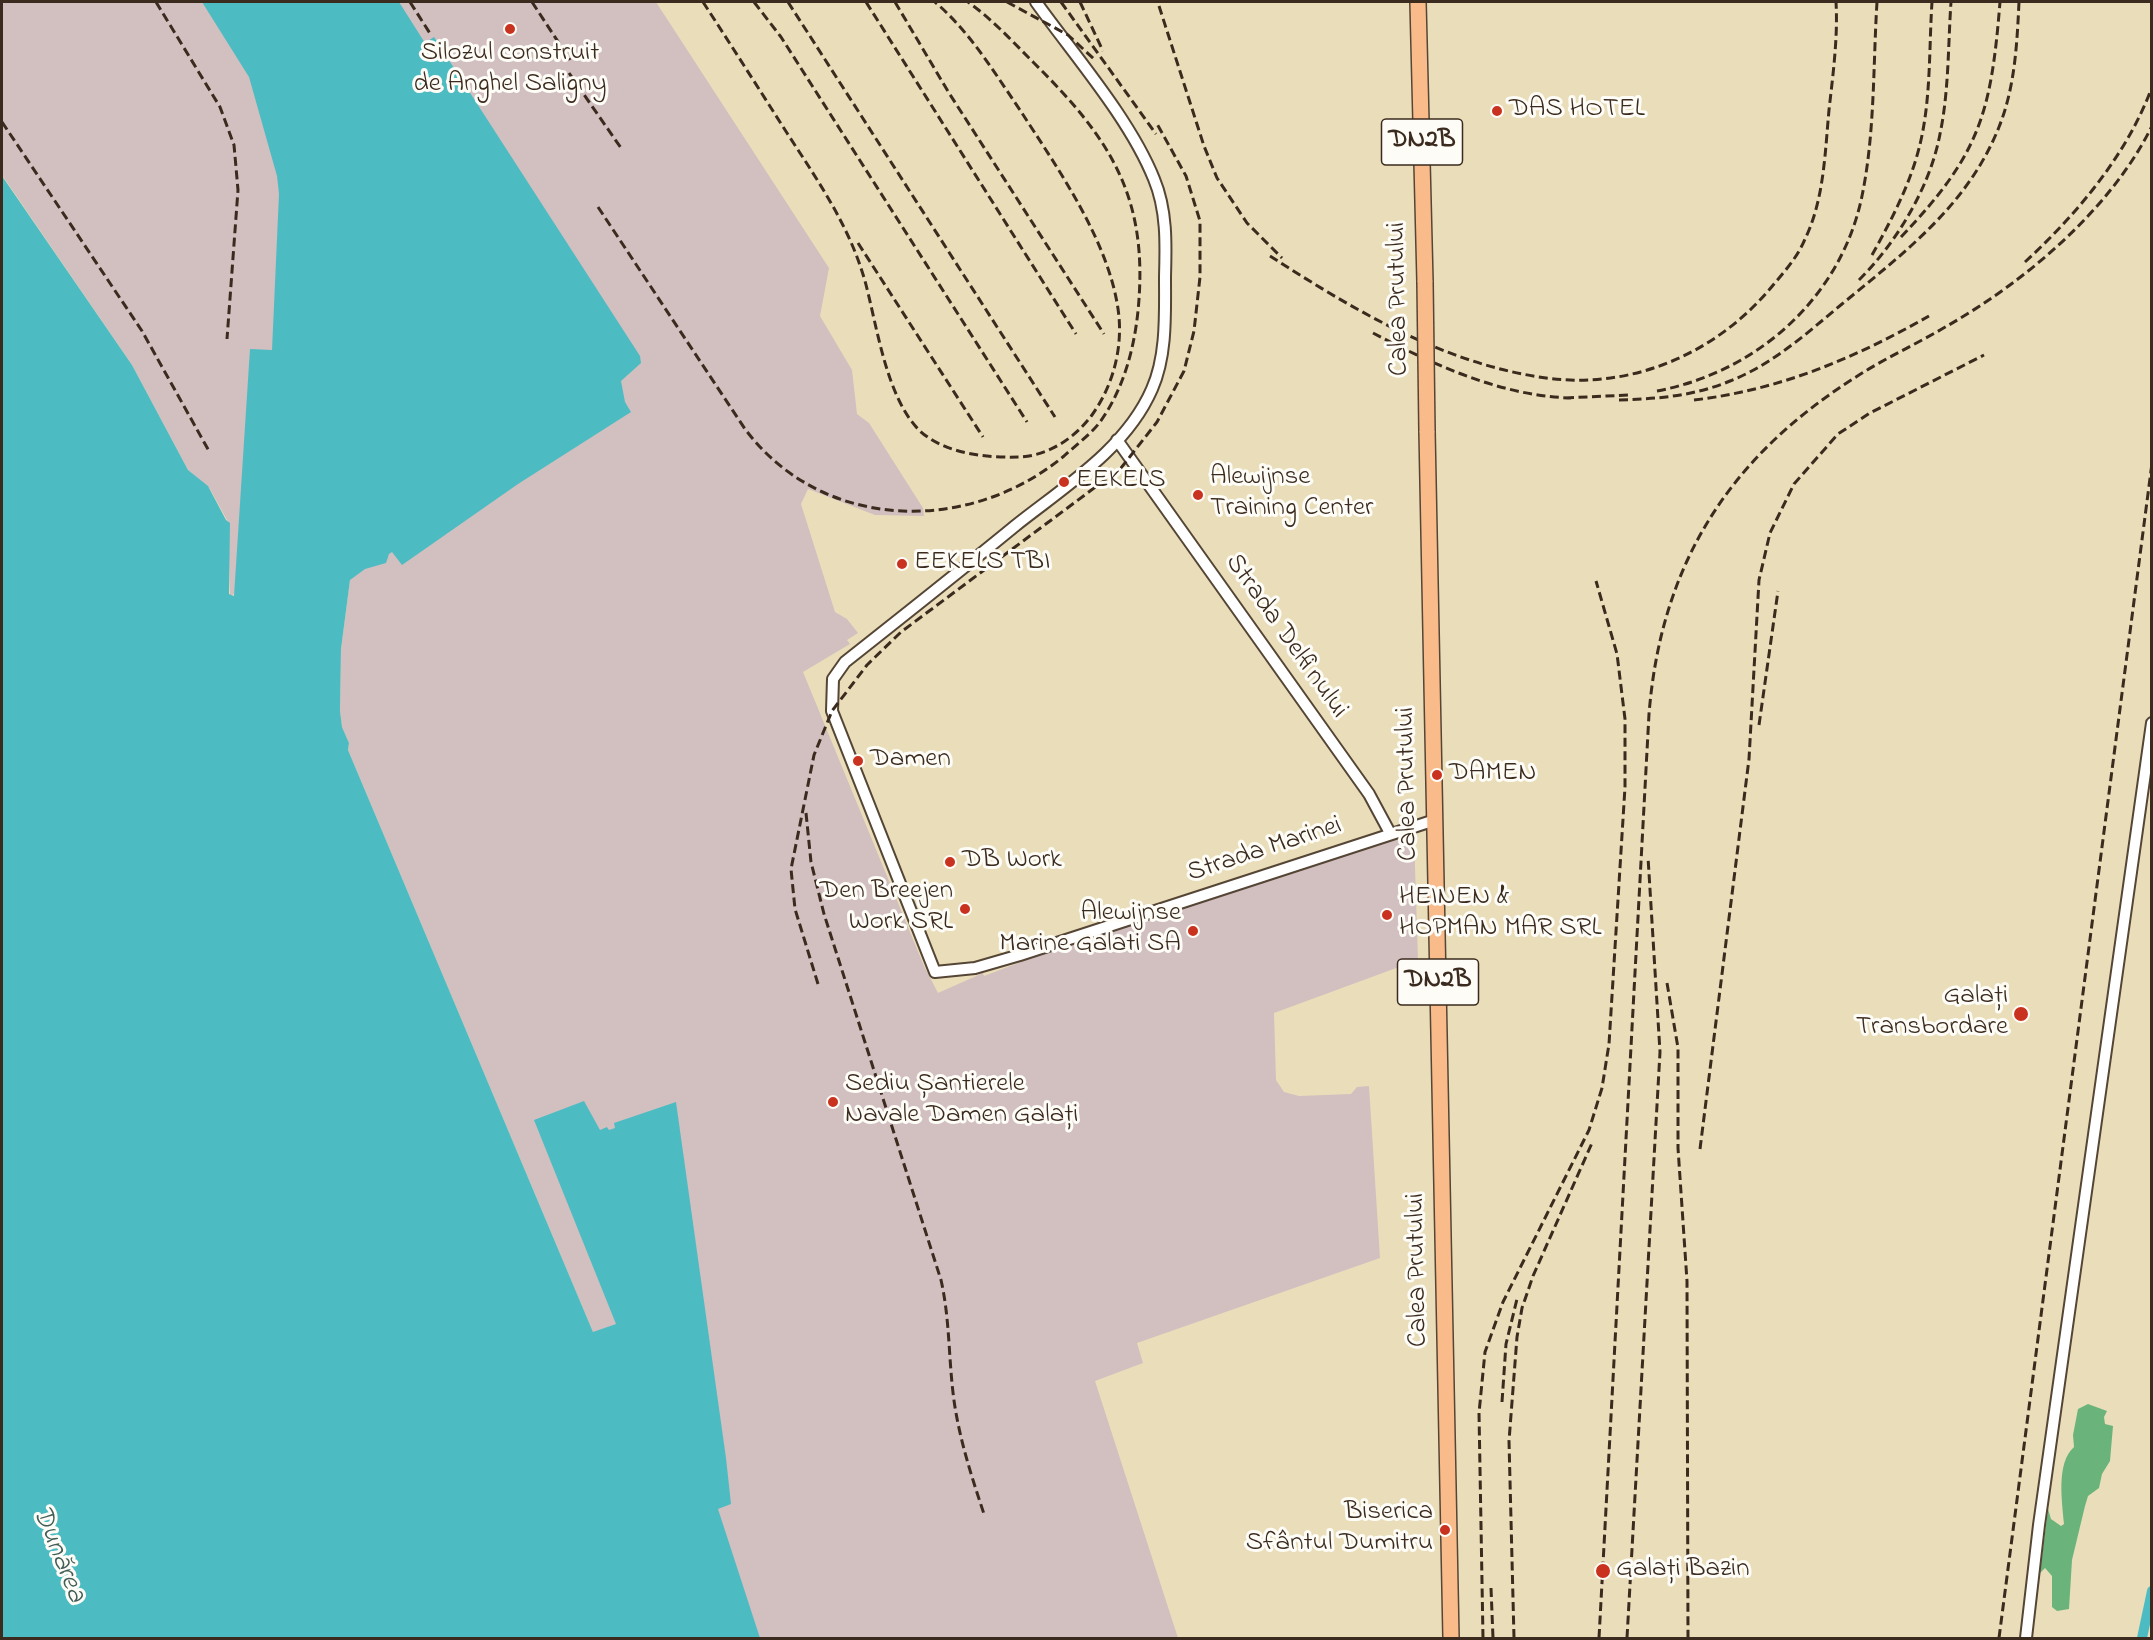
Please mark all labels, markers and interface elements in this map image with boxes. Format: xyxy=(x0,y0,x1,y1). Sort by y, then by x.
marker: Silozul construit de Anghel Saligny xyxy=(503,22,517,36)
place label: Silozul construit de Anghel Saligny xyxy=(413,39,607,102)
place label: DAS HOTEL xyxy=(1509,95,1645,127)
marker: DAS HOTEL xyxy=(1490,104,1504,118)
road number: DN2B xyxy=(1382,119,1462,165)
street label: Calea Prutului xyxy=(1382,222,1418,376)
place label: Alewijnse Training Center xyxy=(1210,463,1373,526)
place label: EEKELS xyxy=(1076,466,1166,498)
marker: EEKELS xyxy=(1057,475,1071,489)
marker: Alewijnse Training Center xyxy=(1191,488,1205,502)
place label: EEKELS TBI xyxy=(914,548,1050,580)
street label: Strada Delfinului xyxy=(1216,549,1354,725)
marker: EEKELS TBI xyxy=(895,557,909,571)
street label: Calea Prutului xyxy=(1391,707,1427,861)
place label: Damen xyxy=(870,745,951,777)
marker: Damen xyxy=(851,754,865,768)
place label: DAMEN xyxy=(1449,759,1536,791)
marker: DAMEN xyxy=(1430,768,1444,782)
street label: Strada Marinei xyxy=(1184,811,1346,891)
place label: DB Work xyxy=(962,846,1062,878)
marker: DB Work xyxy=(943,855,957,869)
place label: Den Breejen Work SRL xyxy=(819,877,953,940)
place label: HEINEN & HOPMAN MAR SRL xyxy=(1399,883,1601,946)
place label: Alewijnse Marine Galati SA xyxy=(999,899,1181,962)
marker: Den Breejen Work SRL xyxy=(958,902,972,916)
marker: HEINEN & HOPMAN MAR SRL xyxy=(1380,908,1394,922)
marker: Alewijnse Marine Galati SA xyxy=(1186,924,1200,938)
road number: DN2B xyxy=(1398,959,1478,1005)
place label: Galați Transbordare xyxy=(1856,982,2008,1045)
marker: Galați Transbordare xyxy=(2012,1005,2030,1023)
place label: Sediu Șantierele Navale Damen Galați xyxy=(845,1070,1078,1133)
marker: Sediu Șantierele Navale Damen Galați xyxy=(826,1095,840,1109)
street label: Calea Prutului xyxy=(1401,1193,1437,1347)
place label: Biserica Sfântul Dumitru xyxy=(1246,1498,1433,1561)
water label: Dunărea xyxy=(23,1502,91,1608)
marker: Biserica Sfântul Dumitru xyxy=(1438,1523,1452,1537)
place label: Galați Bazin xyxy=(1616,1555,1750,1587)
marker: Galați Bazin xyxy=(1594,1562,1612,1580)

